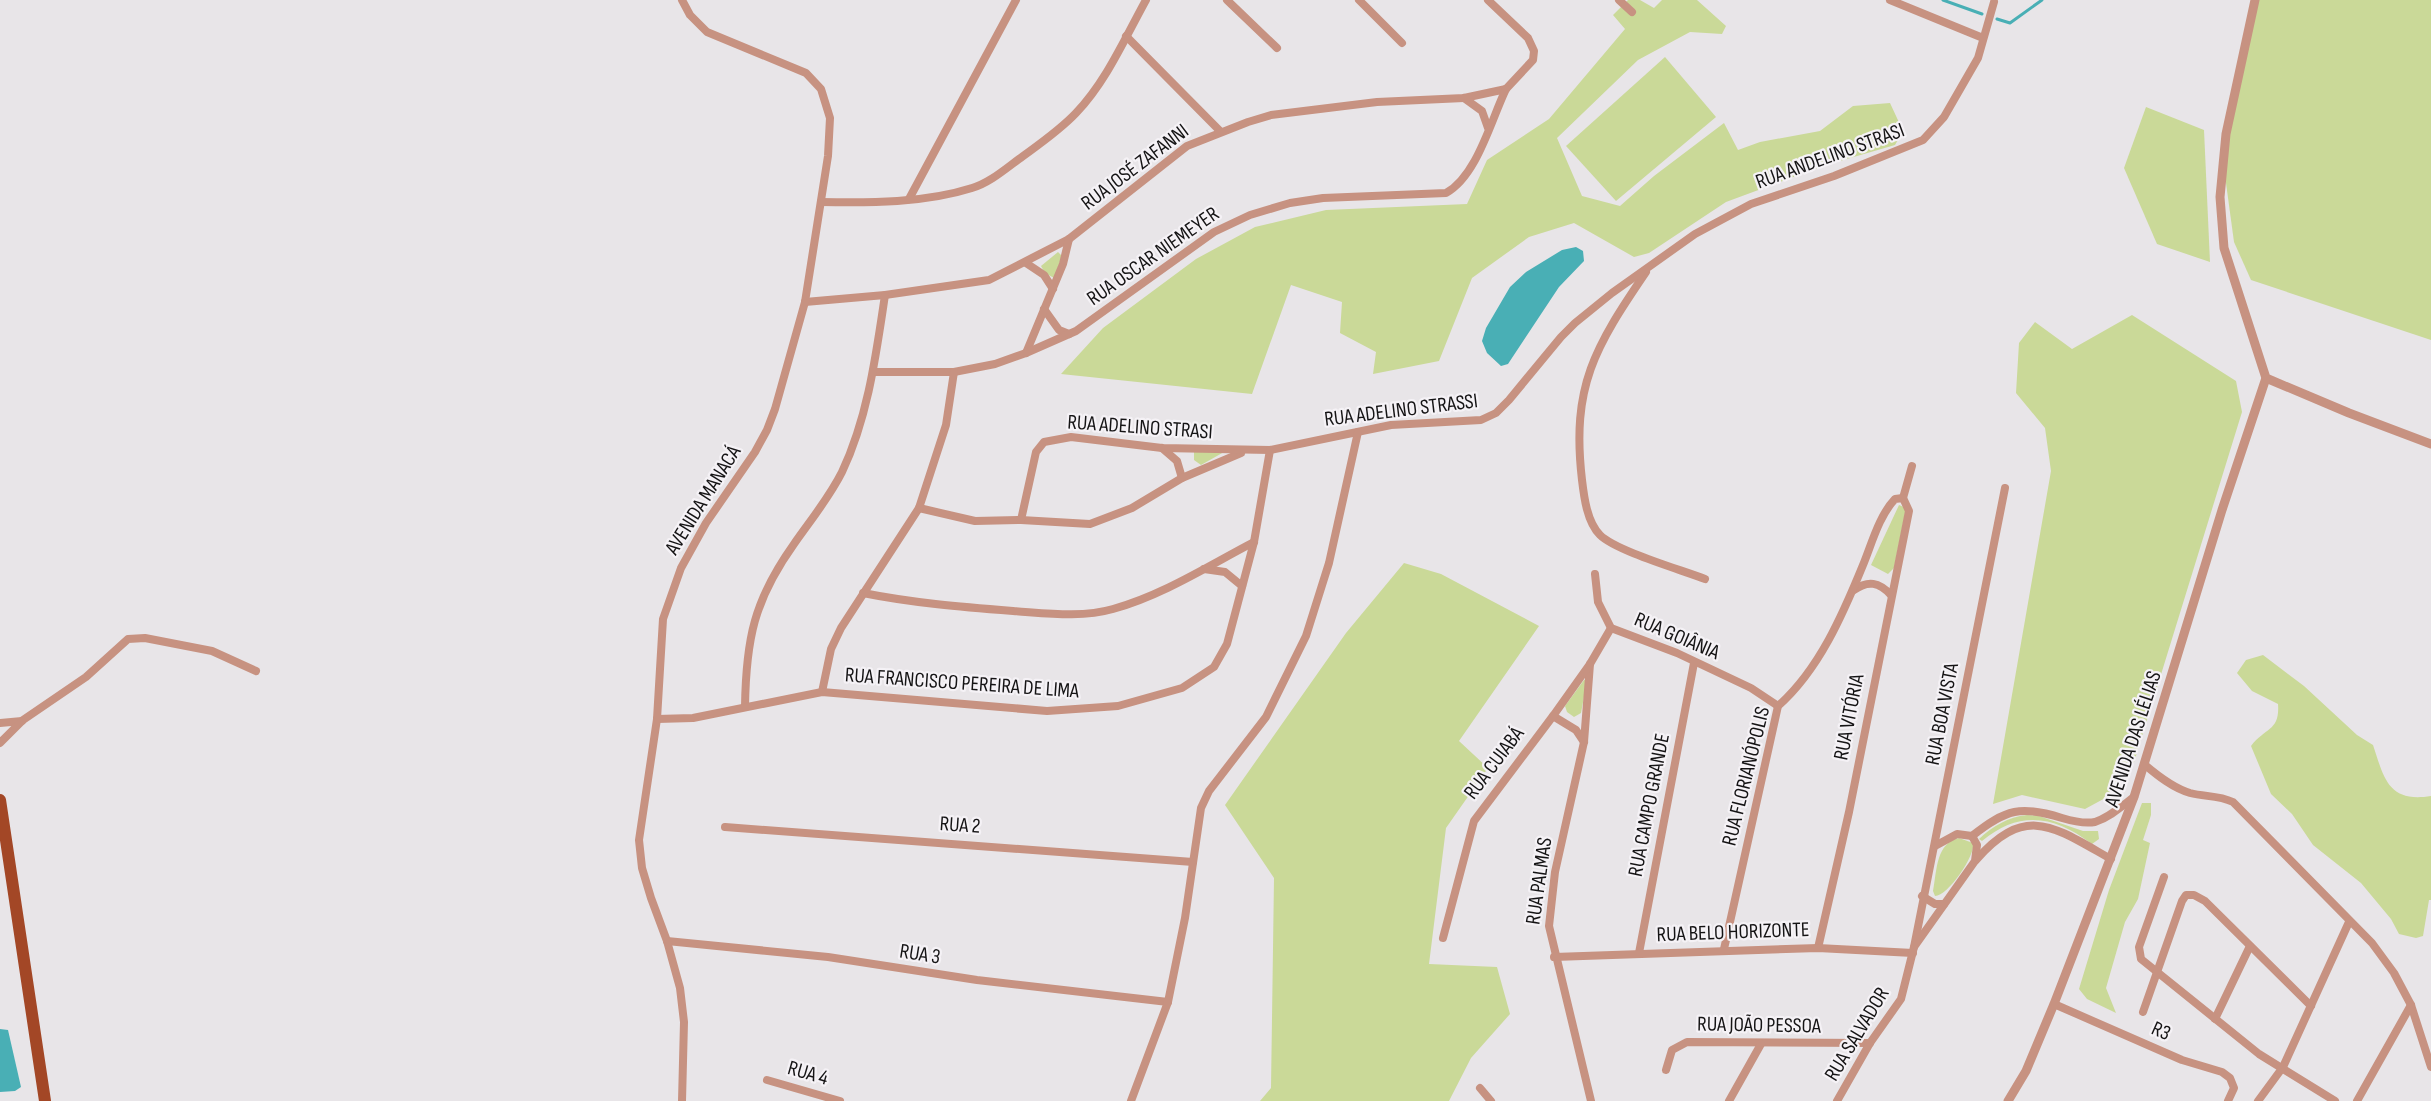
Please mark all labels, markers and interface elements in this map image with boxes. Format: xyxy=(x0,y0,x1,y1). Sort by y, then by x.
street label: RUA ANDELINO STRASI xyxy=(1752,118,1908,194)
street label: RUA JOSÉ ZAFANNI xyxy=(1076,119,1194,215)
street label: RUA OSCAR NIEMEYER xyxy=(1082,201,1224,311)
street label: RUA ADELINO STRASSI xyxy=(1323,388,1479,432)
street label: RUA ADELINO STRASI xyxy=(1066,409,1214,445)
street label: AVENIDA MANACÁ xyxy=(659,440,747,560)
street label: RUA GOIÂNIA xyxy=(1631,607,1724,666)
street label: RUA BOA VISTA xyxy=(1920,660,1964,767)
street label: RUA FRANCISCO PEREIRA DE LIMA xyxy=(844,662,1081,704)
street label: AVENIDA DAS LÉLIAS xyxy=(2099,668,2167,811)
street label: RUA VITÓRIA xyxy=(1828,671,1870,762)
street label: RUA FLORIANÓPOLIS xyxy=(1717,704,1775,848)
street label: RUA CUIABÁ xyxy=(1459,721,1530,804)
street label: RUA CAMPO GRANDE xyxy=(1623,731,1675,879)
street label: RUA 2 xyxy=(939,811,981,839)
street label: RUA PALMAS xyxy=(1521,836,1557,926)
street label: RUA BELO HORIZONTE xyxy=(1656,917,1810,947)
street label: RUA 3 xyxy=(898,938,942,970)
street label: RUA SALVADOR xyxy=(1819,982,1895,1085)
street label: RUA JOÃO PESSOA xyxy=(1697,1011,1822,1039)
street label: R3 xyxy=(2147,1016,2175,1046)
street label: RUA 4 xyxy=(785,1055,831,1091)

